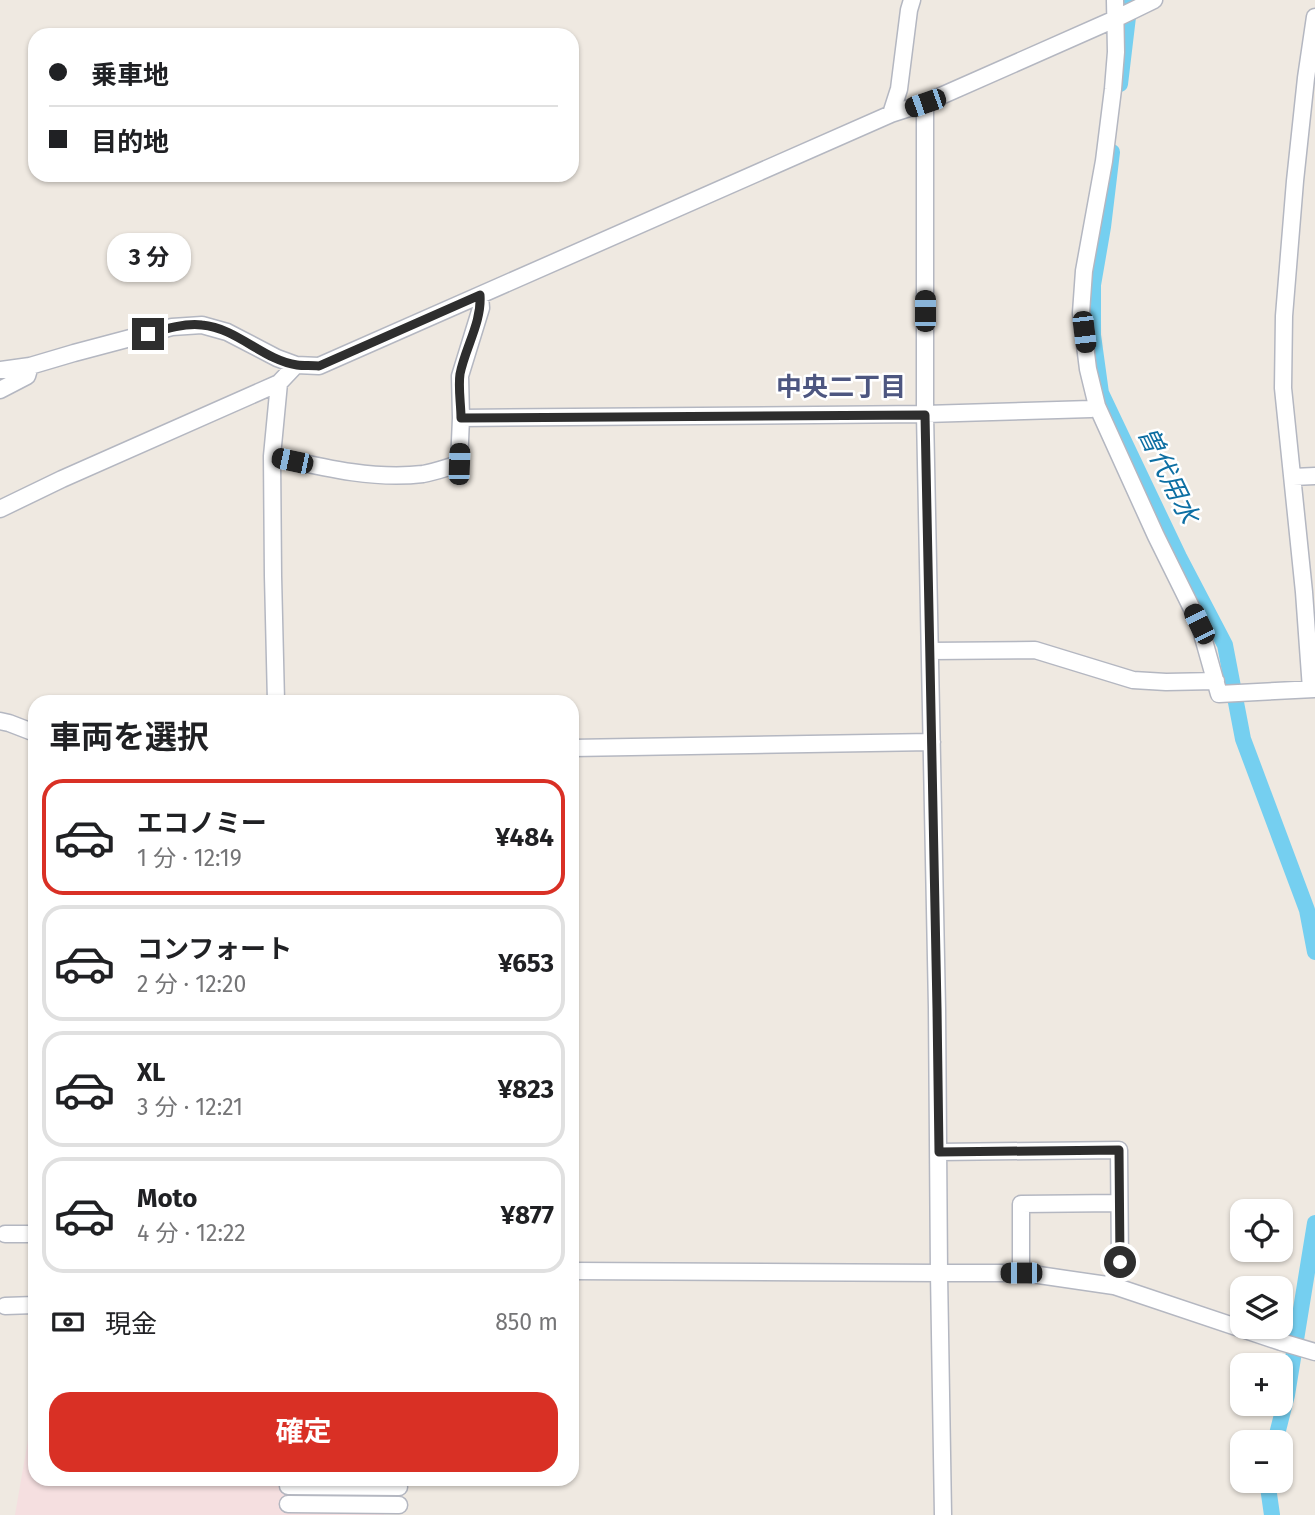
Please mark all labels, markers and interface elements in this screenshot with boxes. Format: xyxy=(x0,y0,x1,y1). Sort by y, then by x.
text: 乗車地 xyxy=(91,60,169,91)
car xyxy=(902,86,949,120)
text: 目的地 xyxy=(91,127,169,158)
callout: 3 分 xyxy=(106,232,190,282)
text: 3 分 xyxy=(129,243,169,271)
car xyxy=(915,290,936,332)
car xyxy=(1072,310,1097,354)
route end xyxy=(132,318,164,350)
district label: 中央二丁目 xyxy=(776,372,906,403)
water label: 曽代用水 xyxy=(1131,421,1206,531)
car xyxy=(448,443,471,485)
car xyxy=(270,446,315,476)
car xyxy=(1181,601,1218,647)
text: 車両を選択 xyxy=(49,718,209,756)
icon: car xyxy=(53,806,116,869)
text: エコノミー xyxy=(137,808,267,839)
text: ¥484 xyxy=(495,822,554,853)
text: 1 分 · 12:19 xyxy=(137,844,242,872)
icon: car xyxy=(53,932,116,995)
text: コンフォート xyxy=(137,934,292,965)
text: ¥653 xyxy=(498,948,554,979)
text: 2 分 · 12:20 xyxy=(137,970,246,998)
text: XL xyxy=(137,1057,165,1088)
icon: car xyxy=(53,1058,116,1121)
text: ¥823 xyxy=(498,1074,554,1105)
text: 3 分 · 12:21 xyxy=(137,1093,243,1121)
text: Moto xyxy=(137,1183,197,1214)
icon: car xyxy=(53,1184,116,1247)
map controls xyxy=(1230,1199,1293,1493)
button: locate xyxy=(1230,1199,1293,1262)
text: ¥877 xyxy=(500,1200,554,1231)
text: 4 分 · 12:22 xyxy=(137,1219,246,1247)
route start xyxy=(1104,1246,1136,1278)
car xyxy=(1001,1263,1043,1284)
button: layers xyxy=(1230,1276,1293,1339)
icon: cash xyxy=(49,1303,87,1341)
text: 850 m xyxy=(495,1308,558,1336)
text: 現金 xyxy=(105,1309,157,1340)
button: + xyxy=(1230,1353,1293,1416)
button: 確定 xyxy=(49,1392,558,1472)
button: − xyxy=(1230,1430,1293,1493)

